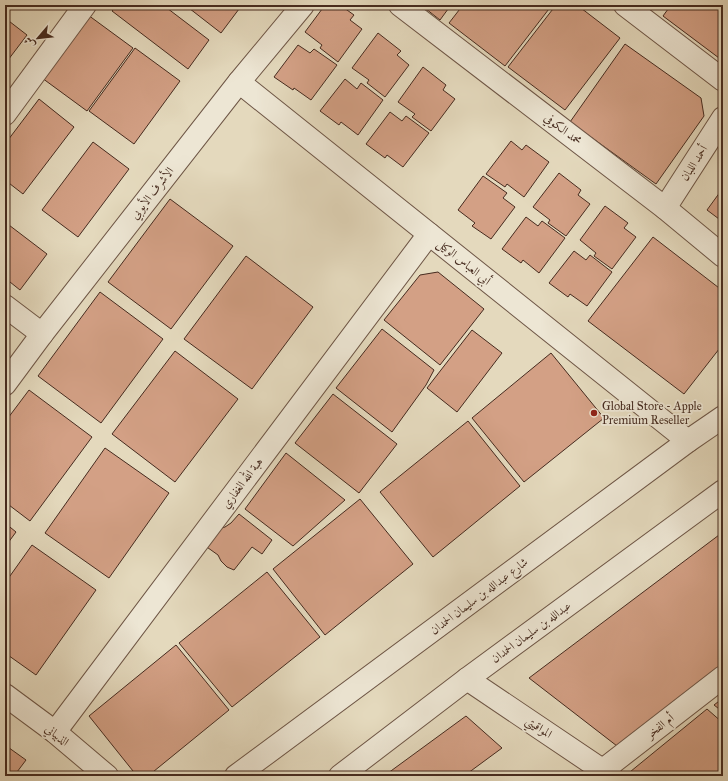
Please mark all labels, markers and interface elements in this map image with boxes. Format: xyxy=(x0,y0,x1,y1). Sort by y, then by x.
north arrow xyxy=(18,18,58,58)
text: ش xyxy=(21,35,38,50)
street label: محمد الكوفي xyxy=(540,110,585,150)
street label: أحمد اللبان xyxy=(677,142,711,183)
street label: الأشرف الأيوبي xyxy=(126,163,179,224)
street label: أبي العباس الوكيل xyxy=(432,235,494,290)
place label: Global Store - Apple Premium Reseller xyxy=(602,399,702,427)
marker: Global Store - Apple Premium Reseller xyxy=(589,408,599,418)
street label: هبة الله الغفاري xyxy=(216,453,268,513)
street label: شارع عبدالله بن سليمان الحمدان xyxy=(427,555,531,637)
street label: عبدالله بن سليمان الحمدان xyxy=(488,598,574,666)
street label: أم الفخر xyxy=(641,710,679,746)
street label: المواقيتي xyxy=(520,713,555,745)
street label: الذبياني xyxy=(40,721,72,751)

